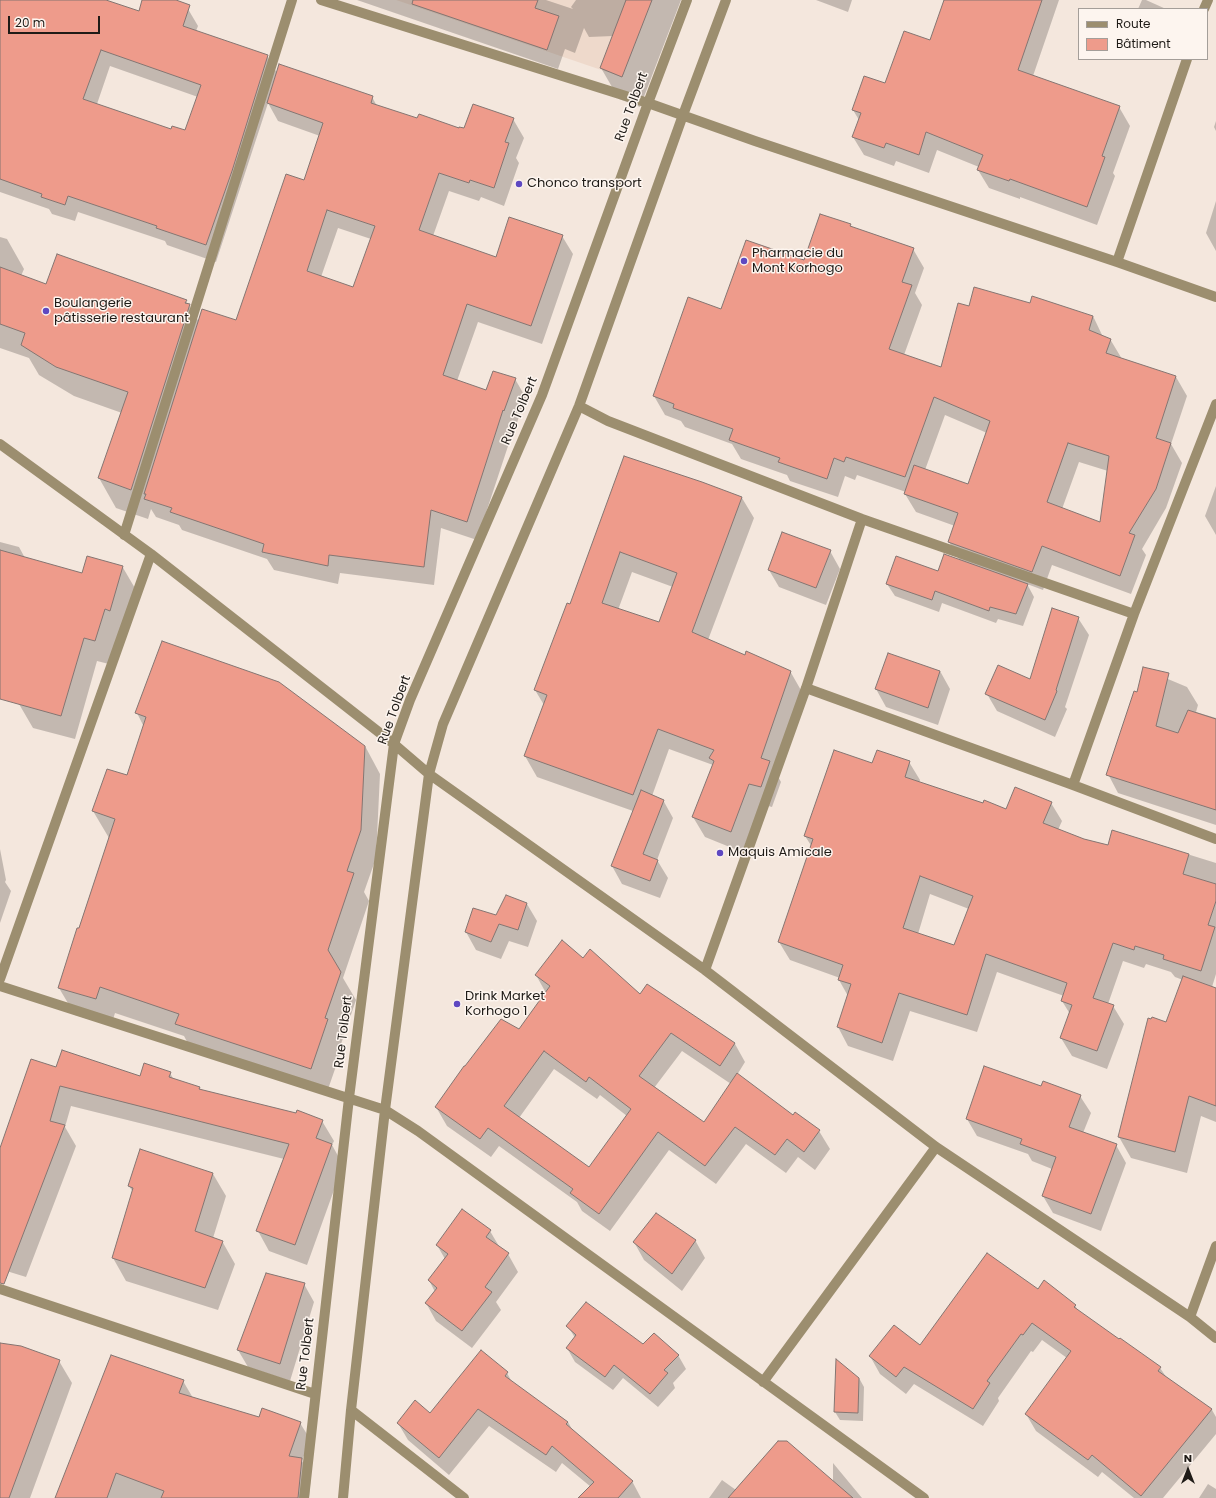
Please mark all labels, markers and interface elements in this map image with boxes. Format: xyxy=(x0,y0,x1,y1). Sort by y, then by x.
scale bar xyxy=(10,8,102,34)
legend xyxy=(1078,8,1208,60)
text: 20 m xyxy=(15,14,45,31)
text: Route xyxy=(1116,15,1150,32)
text: Bâtiment xyxy=(1116,35,1171,52)
street label: Rue Tolbert xyxy=(612,70,652,144)
place label: Chonco transport xyxy=(527,176,642,192)
marker: Chonco transport xyxy=(514,179,524,189)
place label: Pharmacie du Mont Korhogo xyxy=(752,246,843,277)
marker: Pharmacie du Mont Korhogo xyxy=(739,256,749,266)
place label: Boulangerie pâtisserie restaurant xyxy=(54,296,189,327)
marker: Boulangerie pâtisserie restaurant xyxy=(41,306,51,316)
street label: Rue Tolbert xyxy=(499,374,541,448)
street label: Rue Tolbert xyxy=(375,673,415,747)
place label: Maquis Amicale xyxy=(728,845,832,861)
marker: Maquis Amicale xyxy=(715,848,725,858)
place label: Drink Market Korhogo 1 xyxy=(465,989,545,1020)
street label: Rue Tolbert xyxy=(332,995,356,1069)
marker: Drink Market Korhogo 1 xyxy=(452,999,462,1009)
street label: Rue Tolbert xyxy=(294,1317,318,1391)
north arrow xyxy=(1168,1450,1208,1490)
text: N xyxy=(1184,1450,1192,1466)

